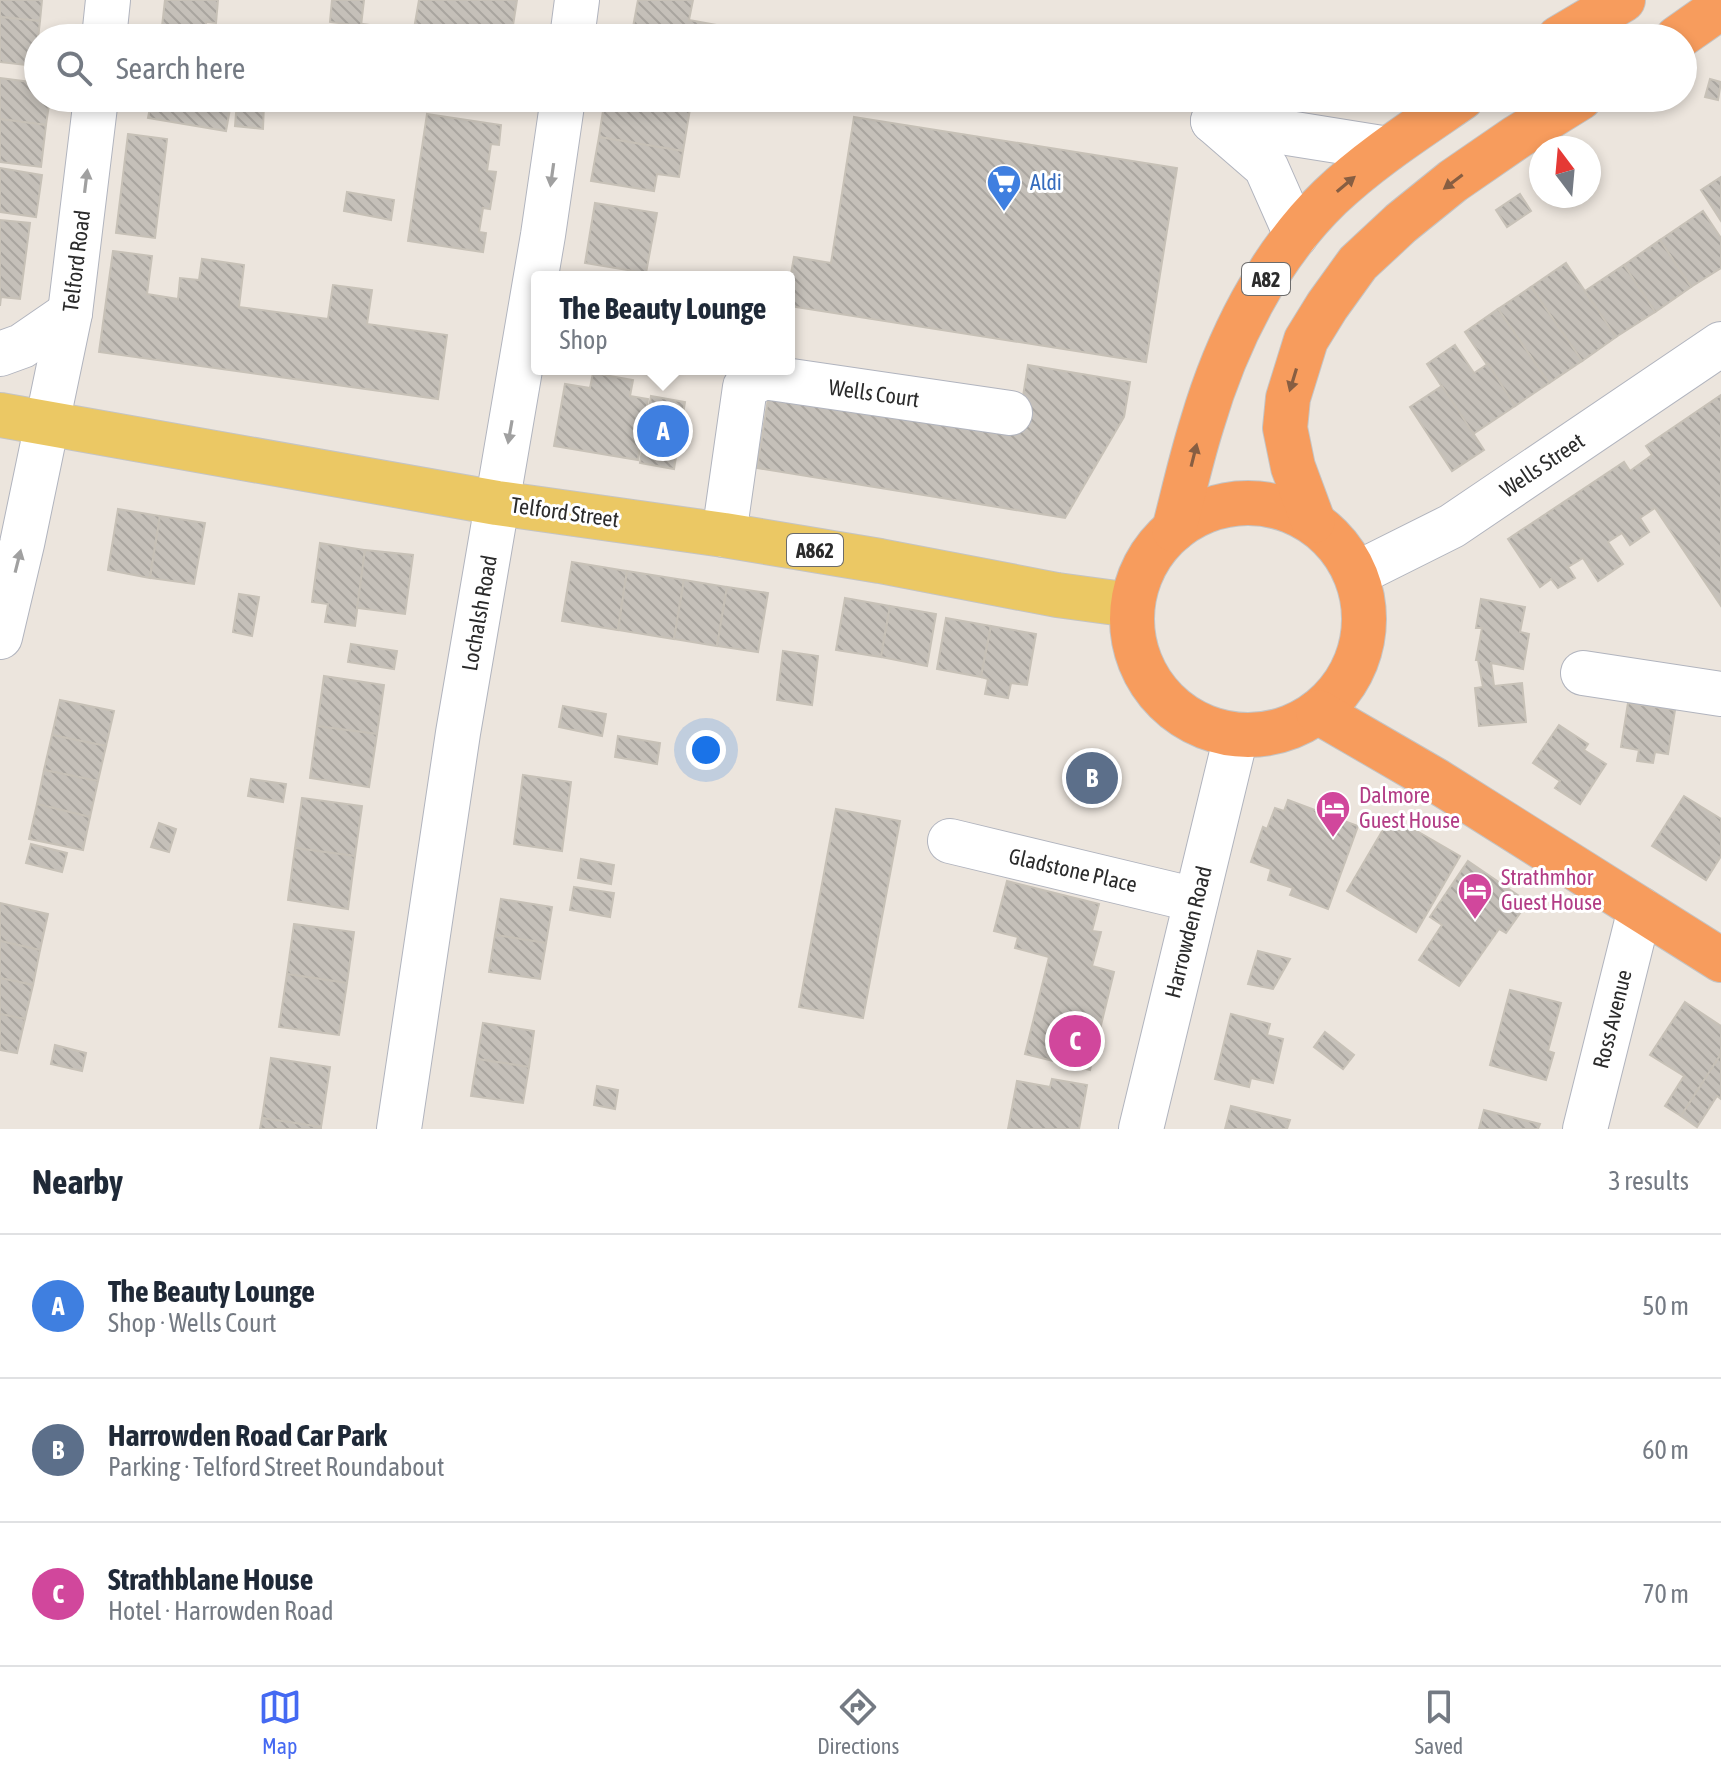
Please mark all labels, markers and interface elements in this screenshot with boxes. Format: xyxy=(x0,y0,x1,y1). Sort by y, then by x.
search box xyxy=(24,24,1697,112)
icon: search xyxy=(52,46,96,90)
text: Search here xyxy=(116,51,245,85)
north arrow xyxy=(1529,136,1601,208)
one-way arrow xyxy=(545,163,558,188)
supermarket icon: Aldi xyxy=(985,163,1023,213)
one-way arrow xyxy=(80,168,93,193)
place label: Aldi xyxy=(1030,169,1062,195)
one-way arrow xyxy=(1442,173,1463,189)
one-way arrow xyxy=(1336,176,1356,193)
street label: Telford Road xyxy=(57,209,95,313)
road number: A82 xyxy=(1242,263,1290,295)
popup xyxy=(531,271,795,375)
text: The Beauty Lounge xyxy=(560,291,766,325)
text: Shop xyxy=(560,325,608,355)
one-way arrow xyxy=(1287,369,1299,393)
street label: Wells Court xyxy=(827,374,921,412)
pin: A xyxy=(637,401,689,461)
one-way arrow xyxy=(503,420,515,445)
street label: Wells Street xyxy=(1495,427,1589,503)
one-way arrow xyxy=(1188,442,1200,467)
street label: Telford Street xyxy=(509,492,621,532)
road number: A862 xyxy=(787,534,843,566)
one-way arrow xyxy=(12,548,24,573)
street label: Lochalsh Road xyxy=(456,553,502,673)
your location xyxy=(686,730,726,770)
pin: B xyxy=(1066,748,1118,808)
place label: Dalmore Guest House xyxy=(1359,782,1460,833)
hotel icon: Dalmore Guest House xyxy=(1314,789,1352,839)
street label: Gladstone Place xyxy=(1006,843,1140,897)
street label: Harrowden Road xyxy=(1159,863,1217,1001)
place label: Strathmhor Guest House xyxy=(1501,864,1602,915)
hotel icon: Strathmhor Guest House xyxy=(1456,871,1494,921)
street label: Ross Avenue xyxy=(1587,967,1637,1071)
pin: C xyxy=(1049,1011,1101,1071)
text: Nearby xyxy=(32,1162,123,1201)
text: 3 results xyxy=(1608,1166,1689,1196)
text: The Beauty Lounge xyxy=(108,1274,315,1308)
text: A xyxy=(52,1291,64,1321)
text: 50 m xyxy=(1642,1291,1689,1321)
text: Shop · Wells Court xyxy=(108,1308,277,1338)
text: Harrowden Road Car Park xyxy=(108,1418,387,1452)
text: B xyxy=(52,1435,64,1465)
text: 60 m xyxy=(1642,1435,1689,1465)
text: Parking · Telford Street Roundabout xyxy=(108,1452,445,1482)
text: Strathblane House xyxy=(108,1562,313,1596)
text: C xyxy=(52,1579,64,1609)
text: 70 m xyxy=(1642,1579,1689,1609)
text: Hotel · Harrowden Road xyxy=(108,1596,334,1626)
tab: Map xyxy=(258,1685,302,1759)
tab: Directions xyxy=(817,1685,899,1759)
tab: Saved xyxy=(1415,1685,1463,1759)

